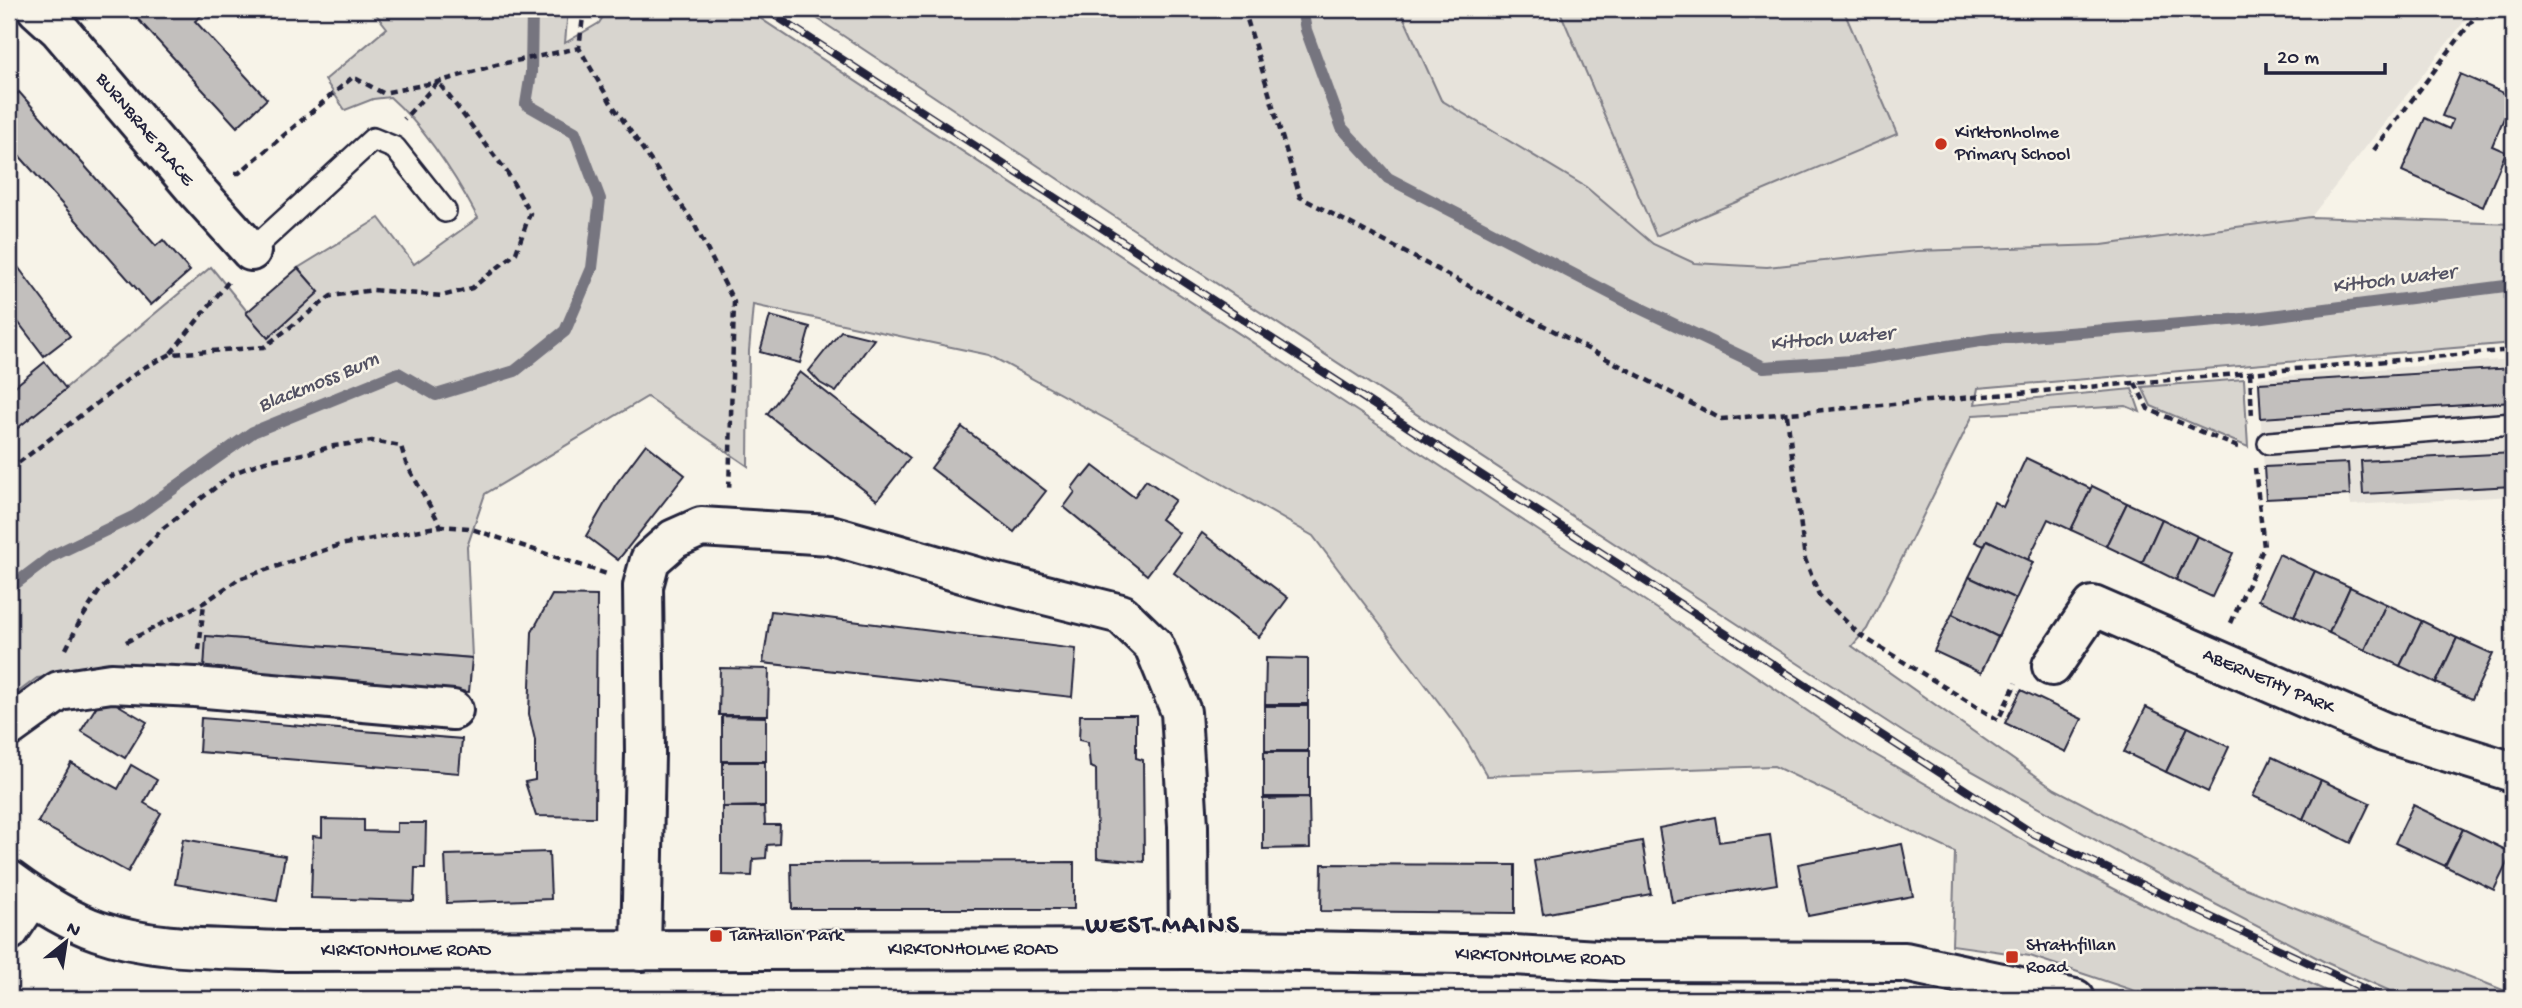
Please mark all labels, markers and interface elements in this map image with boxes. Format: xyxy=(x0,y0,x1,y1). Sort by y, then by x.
scale bar xyxy=(2266,32,2386,76)
text: 20 m xyxy=(2277,47,2319,72)
street label: BURNBRAE PLACE xyxy=(89,68,199,192)
place label: Kirktonholme Primary School xyxy=(1954,122,2070,167)
marker: Kirktonholme Primary School xyxy=(1933,136,1949,152)
water label: Kittoch Water xyxy=(2331,260,2462,301)
water label: Kittoch Water xyxy=(1769,322,1899,358)
water label: Blackmoss Burn xyxy=(255,348,384,420)
street label: ABERNETHY PARK xyxy=(2199,644,2340,721)
north arrow xyxy=(32,906,102,976)
district label: WEST MAINS xyxy=(1084,912,1241,943)
text: N xyxy=(62,917,84,943)
place label: Tantallon Park xyxy=(729,925,845,948)
marker: Tantallon Park xyxy=(708,928,724,944)
place label: Strathfillan Road xyxy=(2026,935,2116,980)
street label: KIRKTONHOLME ROAD xyxy=(888,939,1059,962)
street label: KIRKTONHOLME ROAD xyxy=(321,940,492,963)
street label: KIRKTONHOLME ROAD xyxy=(1454,944,1626,972)
marker: Strathfillan Road xyxy=(2004,949,2020,965)

